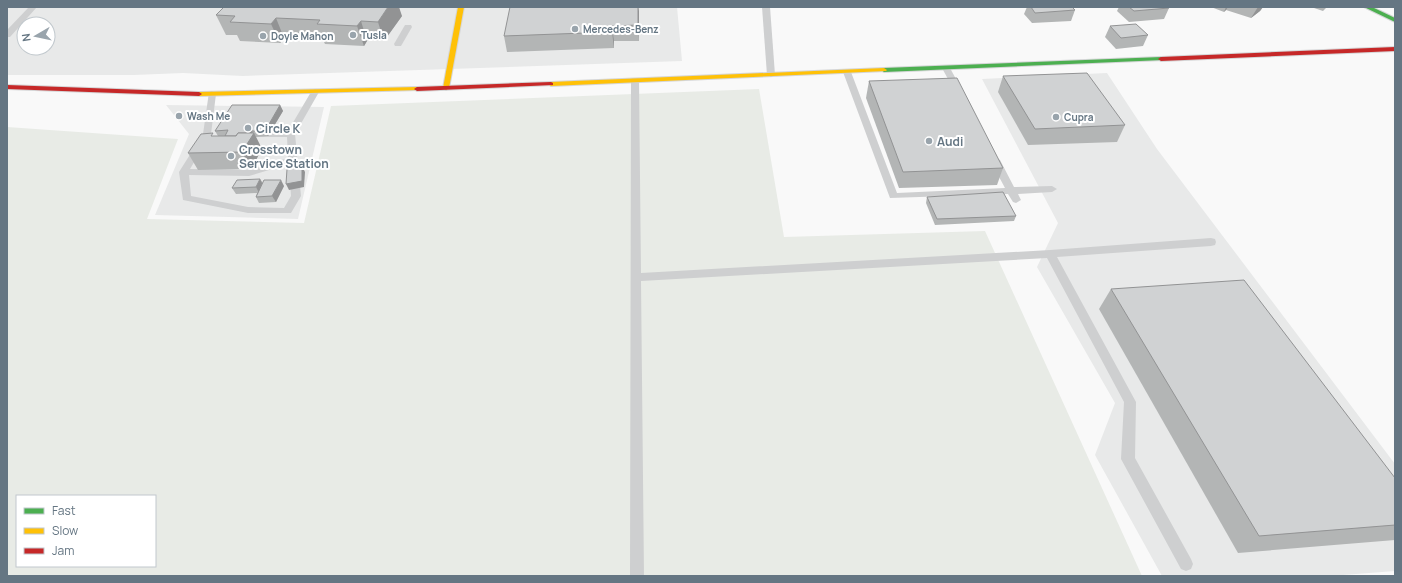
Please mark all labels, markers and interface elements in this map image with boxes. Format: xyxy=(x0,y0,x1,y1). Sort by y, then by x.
north arrow xyxy=(16,16,56,56)
place label: Mercedes-Benz xyxy=(583,22,659,36)
marker: Mercedes-Benz xyxy=(570,24,580,34)
place label: Tusla xyxy=(361,28,387,42)
place label: Doyle Mahon xyxy=(271,29,333,43)
marker: Tusla xyxy=(348,30,358,40)
marker: Doyle Mahon xyxy=(258,31,268,41)
text: N xyxy=(18,32,34,43)
place label: Wash Me xyxy=(187,109,230,123)
place label: Cupra xyxy=(1064,110,1094,124)
marker: Wash Me xyxy=(174,111,184,121)
marker: Cupra xyxy=(1051,112,1061,122)
place label: Circle K xyxy=(256,120,301,137)
marker: Circle K xyxy=(243,123,253,133)
place label: Audi xyxy=(937,133,963,150)
marker: Audi xyxy=(924,136,934,146)
place label: Crosstown Service Station xyxy=(239,141,329,172)
marker: Crosstown Service Station xyxy=(226,151,236,161)
legend xyxy=(16,495,156,567)
text: Fast xyxy=(52,502,76,519)
text: Slow xyxy=(52,522,78,539)
text: Jam xyxy=(52,542,74,559)

